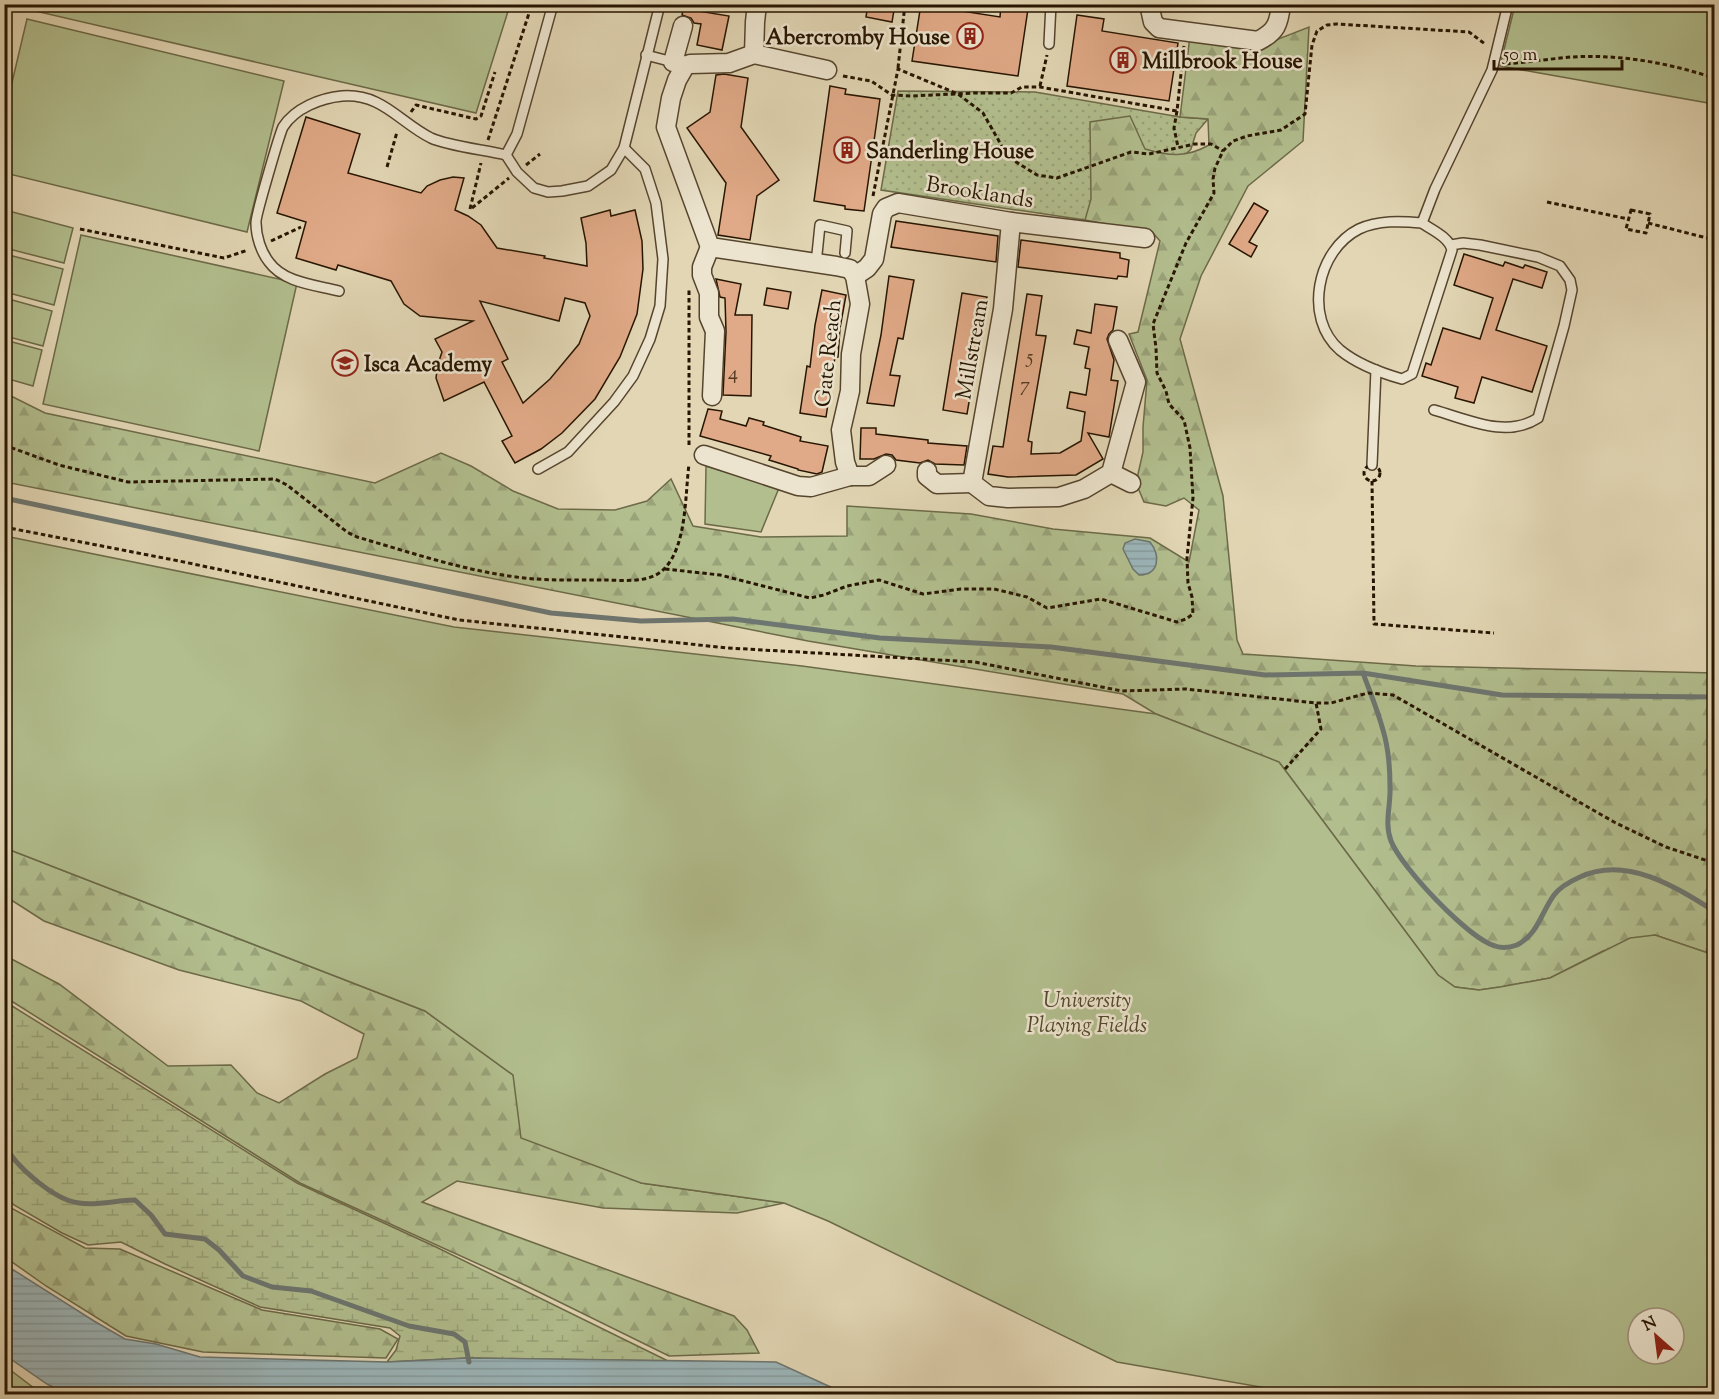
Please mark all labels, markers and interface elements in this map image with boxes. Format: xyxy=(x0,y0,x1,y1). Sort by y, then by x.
building icon: Abercromby House xyxy=(955,21,985,51)
place label: Abercromby House xyxy=(766,23,950,55)
scale bar xyxy=(1494,33,1622,71)
text: 50 m xyxy=(1502,43,1538,69)
building icon: Millbrook House xyxy=(1108,45,1138,75)
place label: Millbrook House xyxy=(1142,47,1303,79)
building icon: Sanderling House xyxy=(832,135,862,165)
place label: Sanderling House xyxy=(866,137,1034,169)
street label: Brooklands xyxy=(924,170,1035,218)
street label: Millstream xyxy=(949,297,999,402)
street label: Gate Reach xyxy=(808,298,852,409)
house number: 5 xyxy=(1026,344,1034,373)
school or university icon: Isca Academy xyxy=(330,348,360,378)
place label: Isca Academy xyxy=(364,350,492,382)
house number: 4 xyxy=(728,360,738,389)
house number: 7 xyxy=(1020,372,1030,401)
park label: University Playing Fields xyxy=(1027,986,1147,1043)
north arrow xyxy=(1626,1306,1686,1366)
text: N xyxy=(1639,1312,1661,1338)

